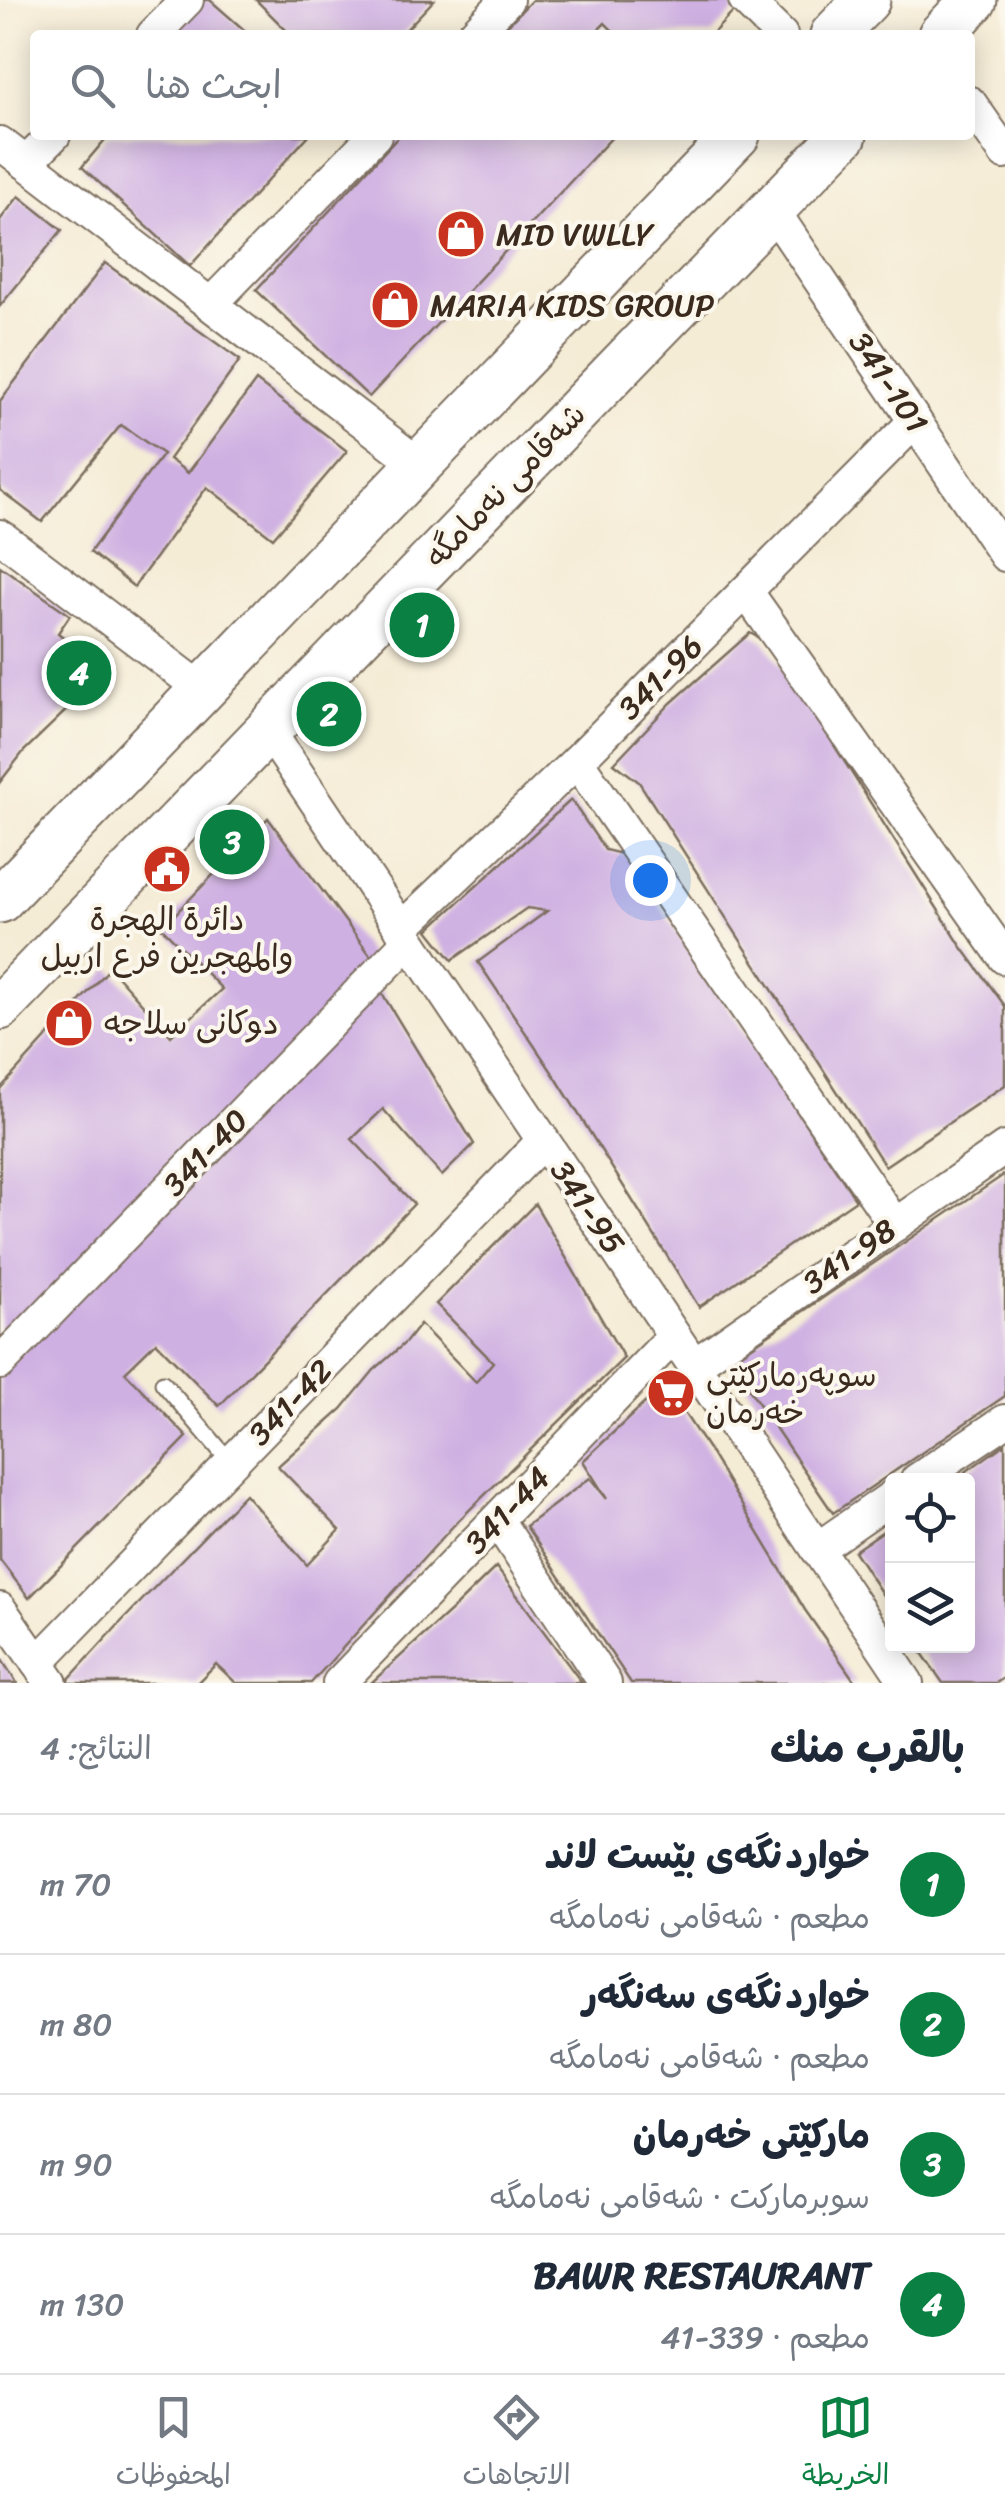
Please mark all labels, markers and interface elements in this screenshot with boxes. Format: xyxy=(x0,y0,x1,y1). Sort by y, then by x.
search box xyxy=(30,30,975,140)
text: ابحث هنا xyxy=(145,52,282,119)
icon: search xyxy=(65,58,120,113)
place label: MID VWLLY xyxy=(496,206,655,263)
shop icon: MID VWLLY xyxy=(435,208,487,260)
place label: MARIA KIDS GROUP xyxy=(430,277,714,334)
shop icon: MARIA KIDS GROUP xyxy=(369,279,421,331)
street label: 341-101 xyxy=(833,319,944,445)
street label: شەقامی نەمامگە xyxy=(410,388,600,582)
pin: 1 xyxy=(390,588,454,662)
street label: 341-96 xyxy=(603,620,717,734)
pin: 4 xyxy=(46,636,112,710)
pin: 2 xyxy=(296,676,362,752)
pin: 3 xyxy=(200,804,264,880)
public building icon: دائرة الهجرة والمهجرين فرع اربيل xyxy=(141,843,193,895)
your location xyxy=(625,855,676,906)
place label: دائرة الهجرة والمهجرين فرع اربيل xyxy=(40,891,294,985)
place label: دوكانى سلاجه xyxy=(104,995,279,1052)
shop icon: دوكانى سلاجه xyxy=(43,997,95,1049)
street label: 341-40 xyxy=(148,1094,263,1210)
street label: 341-95 xyxy=(534,1148,641,1267)
street label: 341-98 xyxy=(790,1203,909,1310)
street label: 341-42 xyxy=(234,1345,347,1460)
place label: سوپەرمارکێتی خەرمان xyxy=(706,1347,877,1441)
supermarket icon: سوپەرمارکێتی خەرمان xyxy=(645,1367,697,1419)
street label: 341-44 xyxy=(450,1452,565,1568)
map controls xyxy=(885,1473,975,1653)
button: locate xyxy=(885,1473,975,1563)
button: layers xyxy=(885,1563,975,1653)
text: بالقرب منك xyxy=(770,1711,965,1785)
text: النتائج: 4 xyxy=(40,1720,152,1777)
text: خواردنگەی بێست لاند xyxy=(545,1822,870,1889)
text: 70 m xyxy=(40,1856,111,1913)
text: 1 xyxy=(926,1856,939,1913)
text: مطعم · شەقامی نەمامگە xyxy=(550,1889,870,1946)
text: خواردنگەی سەنگەر xyxy=(583,1962,870,2029)
text: 80 m xyxy=(40,1996,112,2053)
text: 2 xyxy=(923,1996,942,2053)
text: مطعم · شەقامی نەمامگە xyxy=(550,2029,870,2086)
text: مارکێتی خەرمان xyxy=(633,2102,870,2169)
text: 90 m xyxy=(40,2136,113,2193)
text: 3 xyxy=(924,2136,941,2193)
text: سوبرماركت · شەقامی نەمامگە xyxy=(490,2169,870,2226)
text: BAWR RESTAURANT xyxy=(533,2242,870,2309)
text: 130 m xyxy=(40,2276,124,2333)
text: 4 xyxy=(923,2276,943,2333)
text: مطعم · 339-41 xyxy=(660,2309,870,2366)
tab: المحفوظات xyxy=(116,2390,231,2499)
tab: الاتجاهات xyxy=(462,2390,571,2499)
tab: الخريطة xyxy=(802,2390,889,2499)

